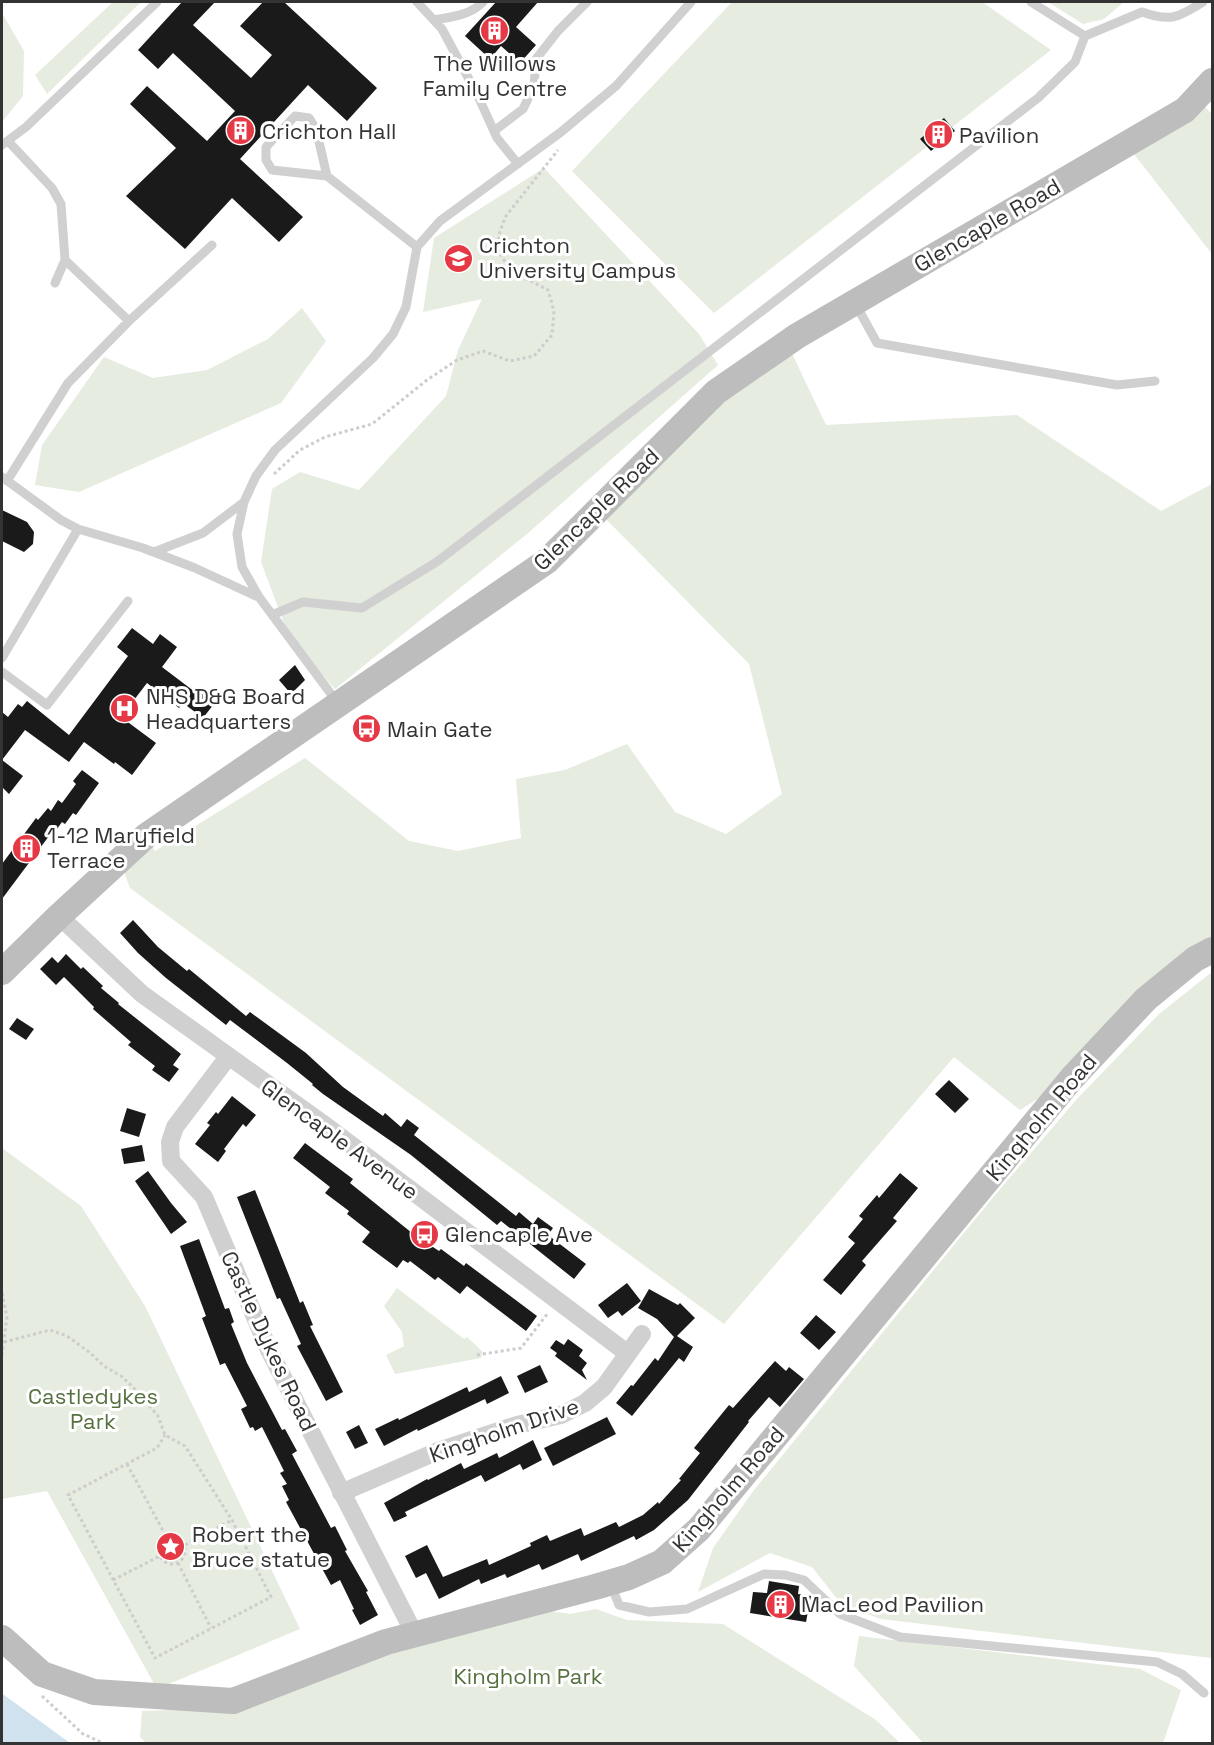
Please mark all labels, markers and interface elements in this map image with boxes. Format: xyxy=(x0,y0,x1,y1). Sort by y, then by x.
building icon: The Willows Family Centre xyxy=(479,15,511,47)
place label: The Willows Family Centre xyxy=(423,49,567,102)
building icon: Crichton Hall xyxy=(225,115,257,147)
place label: Crichton Hall xyxy=(262,117,396,145)
building icon: Pavilion xyxy=(922,119,954,151)
place label: Pavilion xyxy=(959,121,1039,149)
street label: Glencaple Road xyxy=(909,172,1065,278)
place label: Crichton University Campus xyxy=(479,231,676,284)
school or university icon: Crichton University Campus xyxy=(442,242,474,274)
street label: Glencaple Road xyxy=(527,442,665,576)
place label: NHS D&G Board Headquarters xyxy=(146,682,305,735)
hospital icon: NHS D&G Board Headquarters xyxy=(109,693,141,725)
bus stop icon: Main Gate xyxy=(350,713,382,745)
place label: Main Gate xyxy=(387,715,492,743)
place label: 1-12 Maryfield Terrace xyxy=(47,821,195,874)
building icon: 1-12 Maryfield Terrace xyxy=(10,832,42,864)
street label: Kingholm Road xyxy=(980,1048,1102,1186)
street label: Glencaple Avenue xyxy=(256,1072,424,1206)
bus stop icon: Glencaple Ave xyxy=(408,1218,440,1250)
place label: Glencaple Ave xyxy=(445,1220,593,1248)
street label: Castle Dykes Road xyxy=(215,1246,323,1436)
park label: Castledykes Park xyxy=(28,1382,158,1435)
street label: Kingholm Drive xyxy=(426,1391,582,1469)
street label: Kingholm Road xyxy=(666,1420,790,1558)
place label: Robert the Bruce statue xyxy=(192,1520,330,1573)
place icon: Robert the Bruce statue xyxy=(155,1531,187,1563)
building icon: MacLeod Pavilion xyxy=(764,1588,796,1620)
place label: MacLeod Pavilion xyxy=(801,1590,984,1618)
park label: Kingholm Park xyxy=(453,1662,603,1690)

